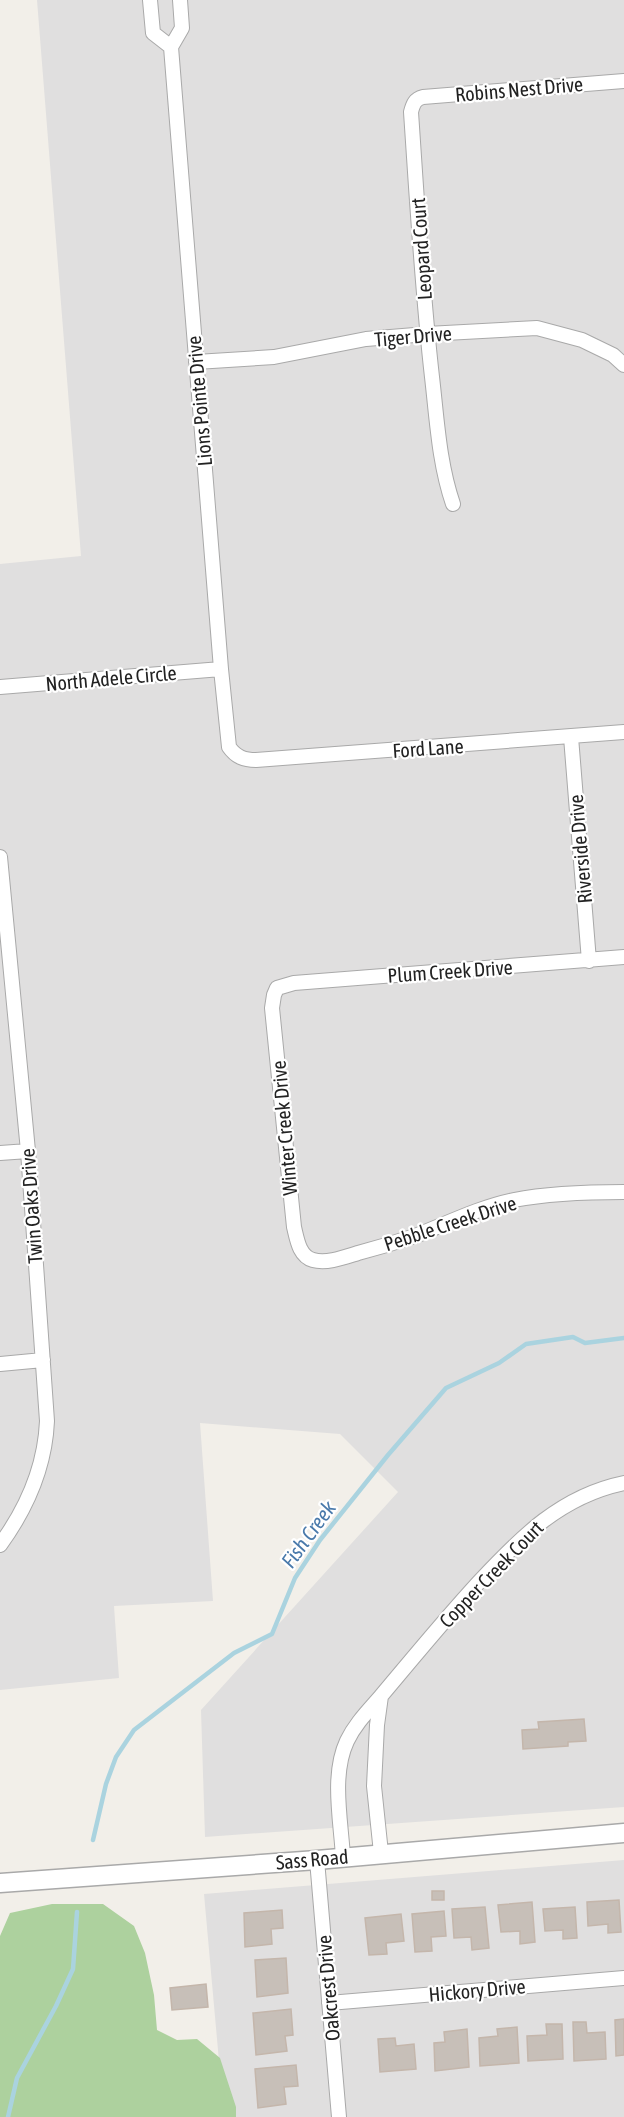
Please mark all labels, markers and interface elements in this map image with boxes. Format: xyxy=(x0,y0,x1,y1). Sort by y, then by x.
street label: Robins Nest Drive xyxy=(454,72,584,106)
street label: Leopard Court xyxy=(406,197,436,301)
street label: Tiger Drive xyxy=(373,321,453,351)
street label: Lions Pointe Drive xyxy=(182,335,216,467)
street label: North Adele Circle xyxy=(45,661,177,695)
street label: Ford Lane xyxy=(392,734,464,762)
street label: Riverside Drive xyxy=(564,794,596,904)
street label: Plum Creek Drive xyxy=(387,955,513,987)
street label: Winter Creek Drive xyxy=(267,1060,301,1196)
street label: Twin Oaks Drive xyxy=(16,1148,46,1264)
street label: Pebble Creek Drive xyxy=(381,1191,519,1255)
water label: Fish Creek xyxy=(276,1495,341,1572)
street label: Copper Creek Court xyxy=(434,1516,548,1632)
street label: Sass Road xyxy=(275,1844,349,1874)
street label: Oakcrest Drive xyxy=(312,1934,344,2042)
street label: Hickory Drive xyxy=(428,1974,526,2006)

